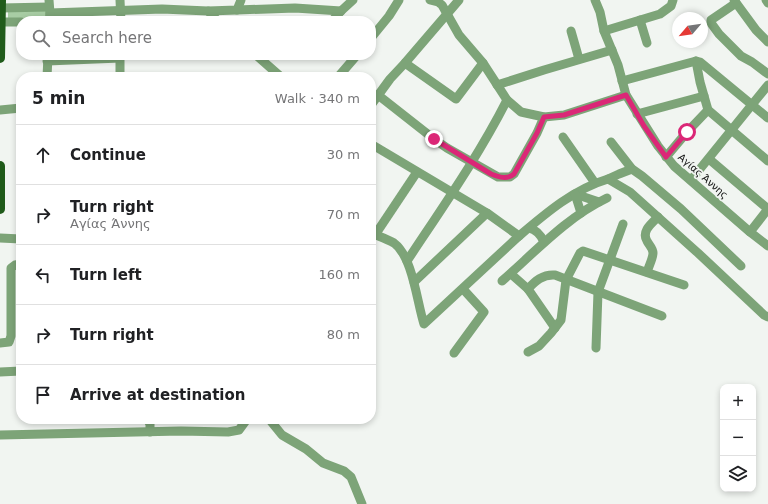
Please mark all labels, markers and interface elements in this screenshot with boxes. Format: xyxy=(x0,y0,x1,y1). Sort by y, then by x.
north arrow xyxy=(672,12,708,48)
search box xyxy=(16,16,376,60)
icon: search xyxy=(30,27,52,49)
text: Search here xyxy=(62,29,152,47)
text: 5 min xyxy=(32,88,85,108)
text: Walk · 340 m xyxy=(275,91,360,106)
route start xyxy=(678,123,696,141)
route end xyxy=(425,130,443,148)
icon: ahead xyxy=(32,144,54,166)
text: Continue xyxy=(70,146,146,164)
text: 30 m xyxy=(327,147,360,162)
street label: Αγίας Άννης xyxy=(676,151,730,201)
text: Turn right xyxy=(70,198,154,216)
icon: right xyxy=(32,204,54,226)
text: 70 m xyxy=(327,207,360,222)
text: Αγίας Άννης xyxy=(70,216,151,231)
icon: left xyxy=(32,264,54,286)
text: Turn left xyxy=(70,266,142,284)
text: 160 m xyxy=(318,267,360,282)
icon: right xyxy=(32,324,54,346)
text: Turn right xyxy=(70,326,154,344)
text: 80 m xyxy=(327,327,360,342)
icon: arrive xyxy=(32,384,54,406)
map controls xyxy=(720,384,756,492)
button: + xyxy=(720,384,756,420)
text: Arrive at destination xyxy=(70,386,245,404)
button: − xyxy=(720,420,756,456)
button: layers xyxy=(720,456,756,492)

